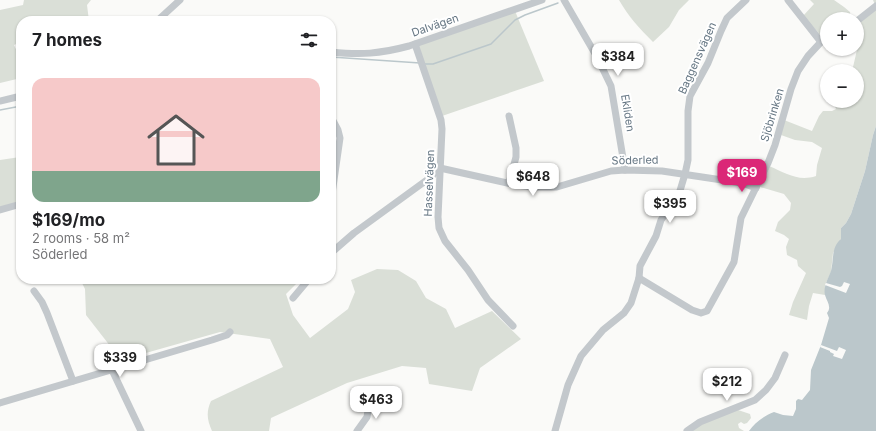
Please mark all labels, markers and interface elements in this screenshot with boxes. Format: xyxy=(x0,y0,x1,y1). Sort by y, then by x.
street label: Dalvägen xyxy=(410,10,460,40)
map controls xyxy=(820,12,864,108)
button: + xyxy=(820,12,864,56)
street label: Baggensvägen xyxy=(675,20,719,96)
icon: filters xyxy=(298,29,320,51)
text: 7 homes xyxy=(32,30,102,50)
pin: $384 xyxy=(594,43,642,77)
text: $384 xyxy=(601,48,635,64)
button: − xyxy=(820,64,864,108)
street label: Sjöbrinken xyxy=(757,87,787,143)
street label: Ekliden xyxy=(618,93,638,133)
icon: home xyxy=(140,104,212,176)
street label: Hasselvägen xyxy=(421,149,437,217)
street label: Söderled xyxy=(611,153,659,167)
pin: $169 xyxy=(718,159,766,193)
pin: $648 xyxy=(509,163,557,197)
text: $169 xyxy=(726,164,758,180)
text: $648 xyxy=(516,168,550,184)
pin: $395 xyxy=(646,190,694,224)
text: $395 xyxy=(653,195,687,211)
text: $169/mo xyxy=(32,210,105,230)
text: 2 rooms · 58 m² xyxy=(32,230,130,246)
text: Söderled xyxy=(32,246,87,262)
pin: $339 xyxy=(96,344,144,378)
text: $339 xyxy=(103,349,137,365)
pin: $212 xyxy=(703,368,751,402)
text: $212 xyxy=(712,373,742,389)
pin: $463 xyxy=(352,386,400,420)
text: $463 xyxy=(359,391,393,407)

